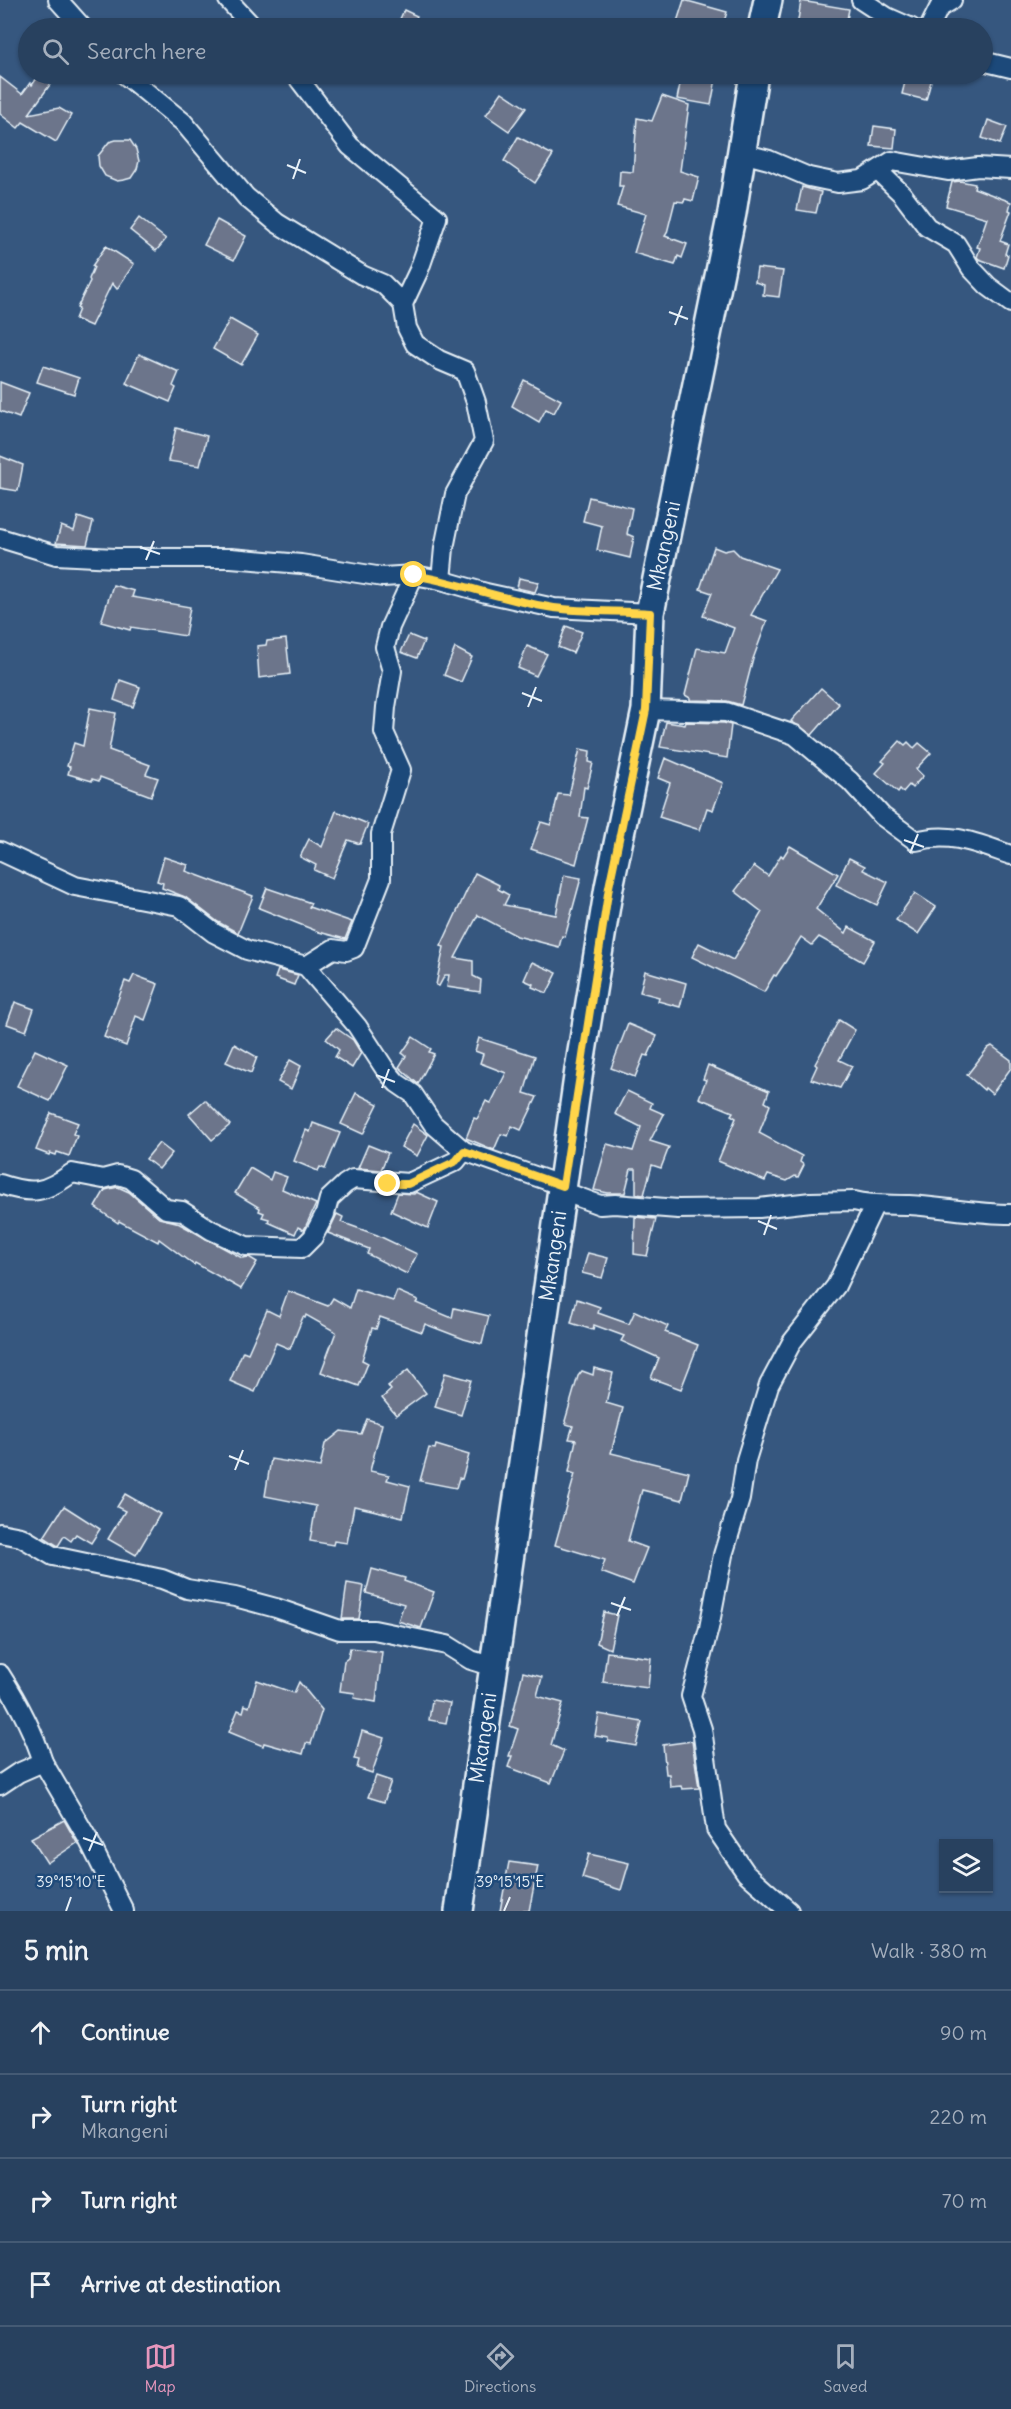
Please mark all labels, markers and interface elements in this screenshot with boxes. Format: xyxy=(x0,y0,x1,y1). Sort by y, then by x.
search box xyxy=(18,18,993,84)
icon: search xyxy=(39,35,72,68)
text: Search here xyxy=(87,37,206,65)
street label: Mkangeni xyxy=(641,498,686,593)
route start xyxy=(400,561,426,587)
route end xyxy=(374,1170,400,1196)
street label: Mkangeni xyxy=(533,1209,572,1303)
street label: Mkangeni xyxy=(463,1691,502,1785)
map controls xyxy=(939,1839,993,1893)
button: layers xyxy=(939,1839,993,1893)
text: 39°15'10"E xyxy=(36,1872,106,1891)
text: 39°15'15"E xyxy=(476,1872,544,1891)
text: 5 min xyxy=(24,1934,89,1967)
text: Walk · 380 m xyxy=(871,1938,987,1963)
icon: ahead xyxy=(24,2016,57,2049)
text: Continue xyxy=(81,2018,170,2046)
text: 90 m xyxy=(940,2020,987,2045)
text: Turn right xyxy=(81,2090,177,2118)
icon: right xyxy=(24,2100,57,2133)
text: 220 m xyxy=(930,2104,987,2129)
text: Mkangeni xyxy=(81,2118,168,2143)
icon: right xyxy=(24,2184,57,2217)
text: Turn right xyxy=(81,2186,177,2214)
text: 70 m xyxy=(942,2188,987,2213)
icon: arrive xyxy=(24,2268,57,2301)
text: Arrive at destination xyxy=(81,2270,281,2298)
tab: Map xyxy=(144,2340,177,2396)
tab: Directions xyxy=(464,2340,536,2396)
tab: Saved xyxy=(824,2340,867,2396)

